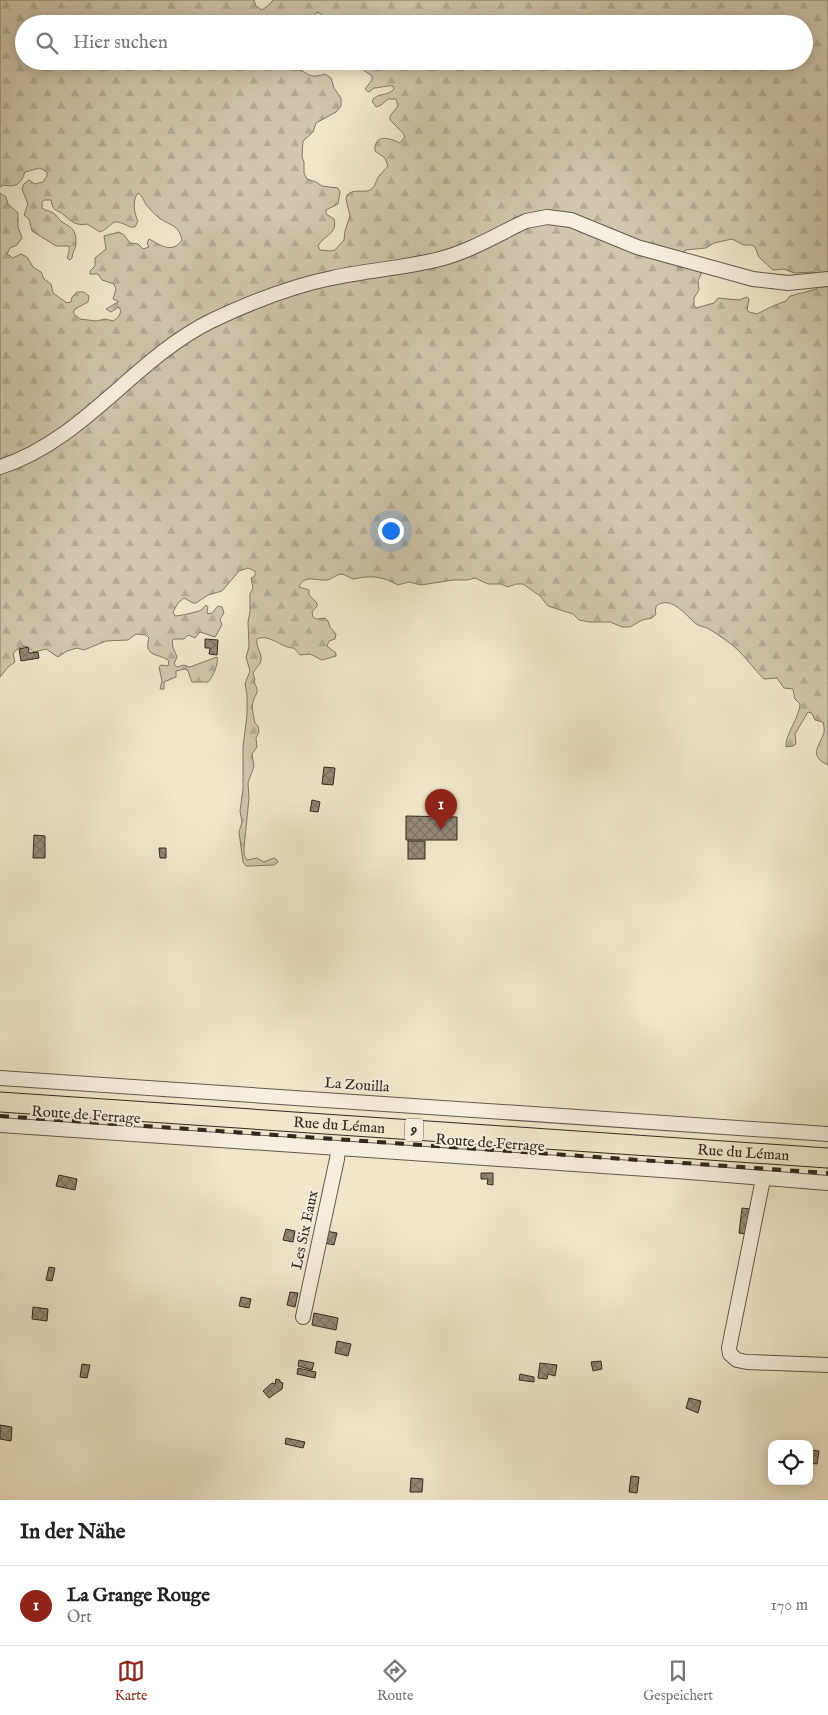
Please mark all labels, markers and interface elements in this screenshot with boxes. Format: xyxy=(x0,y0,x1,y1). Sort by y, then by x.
search box xyxy=(15,15,813,70)
icon: search xyxy=(33,29,61,57)
text: Hier suchen xyxy=(73,31,168,55)
your location xyxy=(378,518,404,544)
pin: 1 xyxy=(425,789,457,830)
street label: La Zouilla xyxy=(324,1073,391,1097)
street label: Route de Ferrage xyxy=(31,1102,141,1128)
street label: Rue du Léman xyxy=(293,1112,386,1138)
road number: 9 xyxy=(405,1118,423,1142)
street label: Route de Ferrage xyxy=(435,1130,545,1156)
street label: Rue du Léman xyxy=(697,1140,790,1165)
street label: Les Six Eaux xyxy=(287,1188,323,1271)
map controls xyxy=(768,1440,813,1485)
button: locate xyxy=(768,1440,813,1485)
text: In der Nähe xyxy=(20,1519,126,1546)
text: La Grange Rouge xyxy=(67,1584,210,1608)
text: 1 xyxy=(33,1596,39,1616)
text: 170 m xyxy=(771,1596,808,1616)
text: Ort xyxy=(67,1608,92,1628)
tab: Karte xyxy=(115,1657,147,1705)
tab: Route xyxy=(377,1657,414,1705)
tab: Gespeichert xyxy=(643,1657,713,1705)

